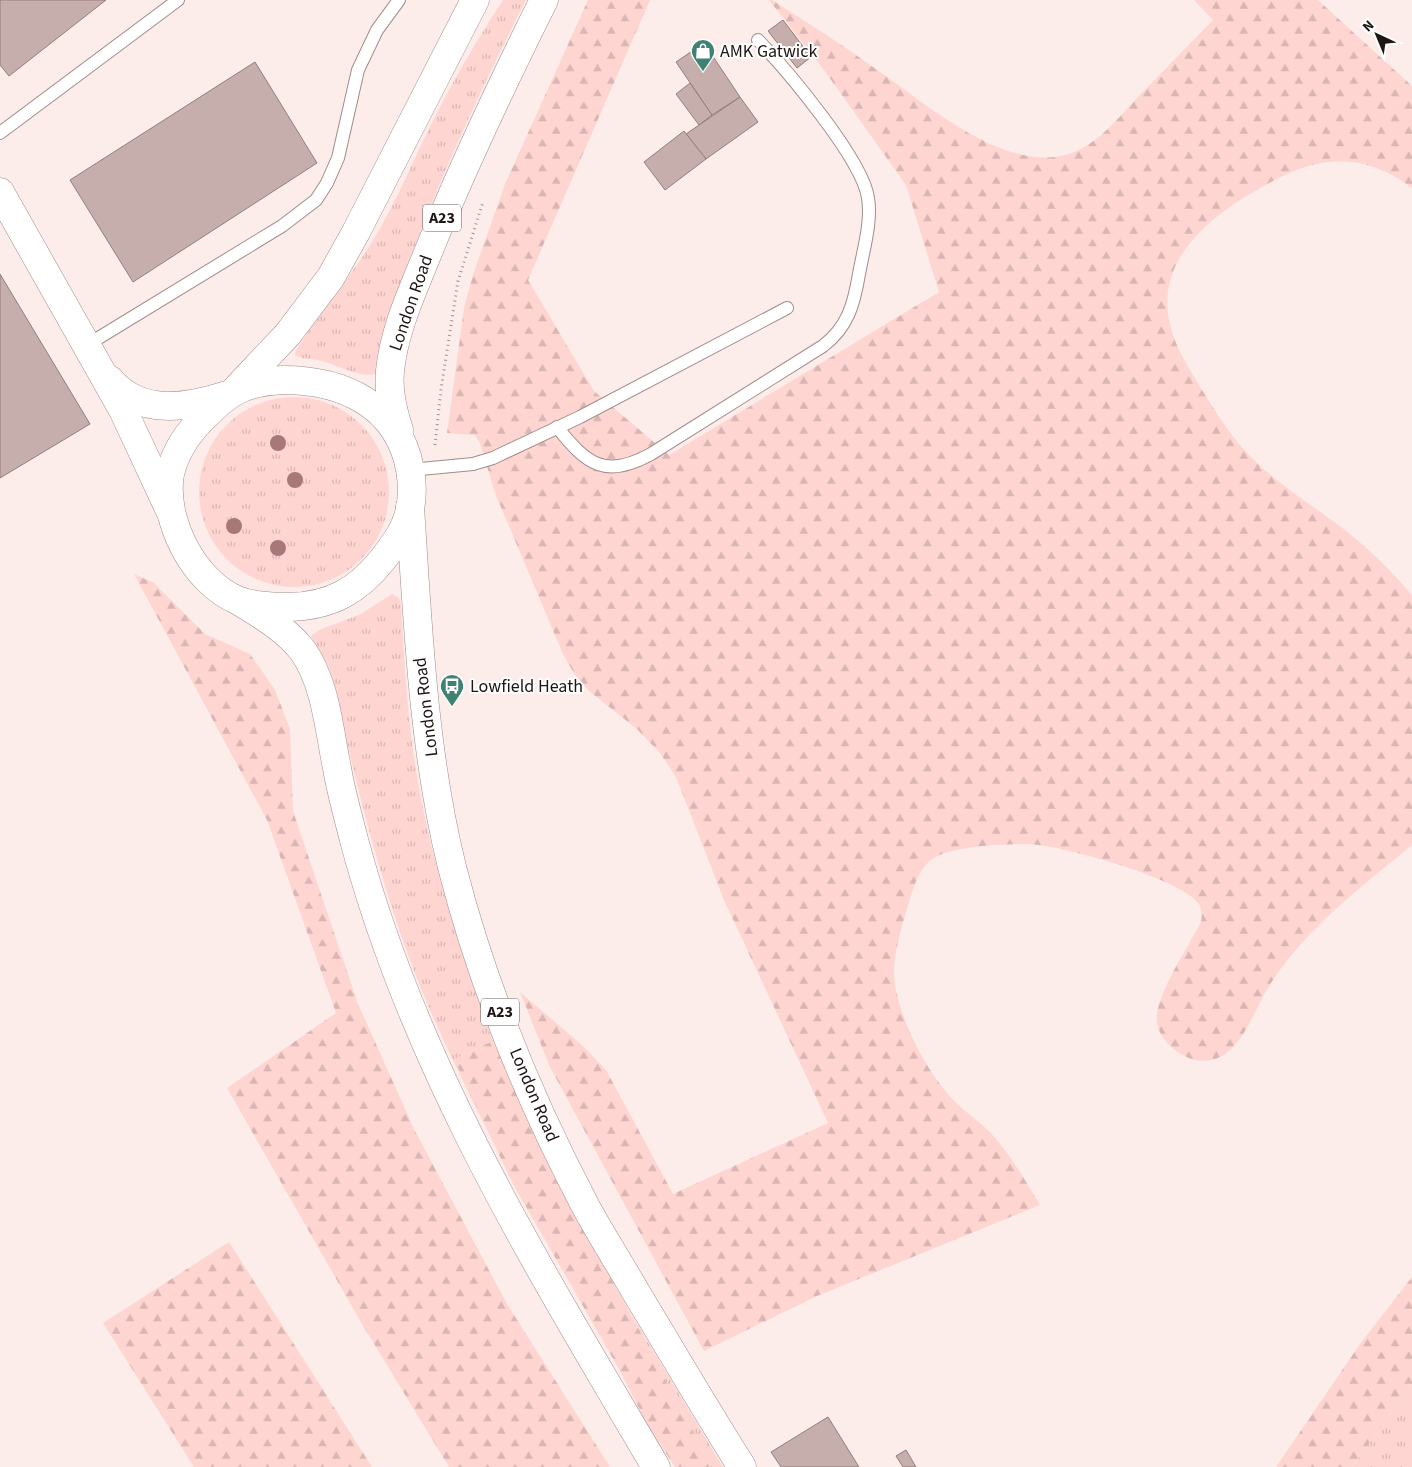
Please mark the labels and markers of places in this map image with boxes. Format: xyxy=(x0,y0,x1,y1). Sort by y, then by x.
shop icon: AMK Gatwick xyxy=(690,38,716,72)
place label: AMK Gatwick xyxy=(720,39,817,64)
bus stop icon: Lowfield Heath xyxy=(439,673,465,707)
place label: Lowfield Heath xyxy=(470,674,583,699)

